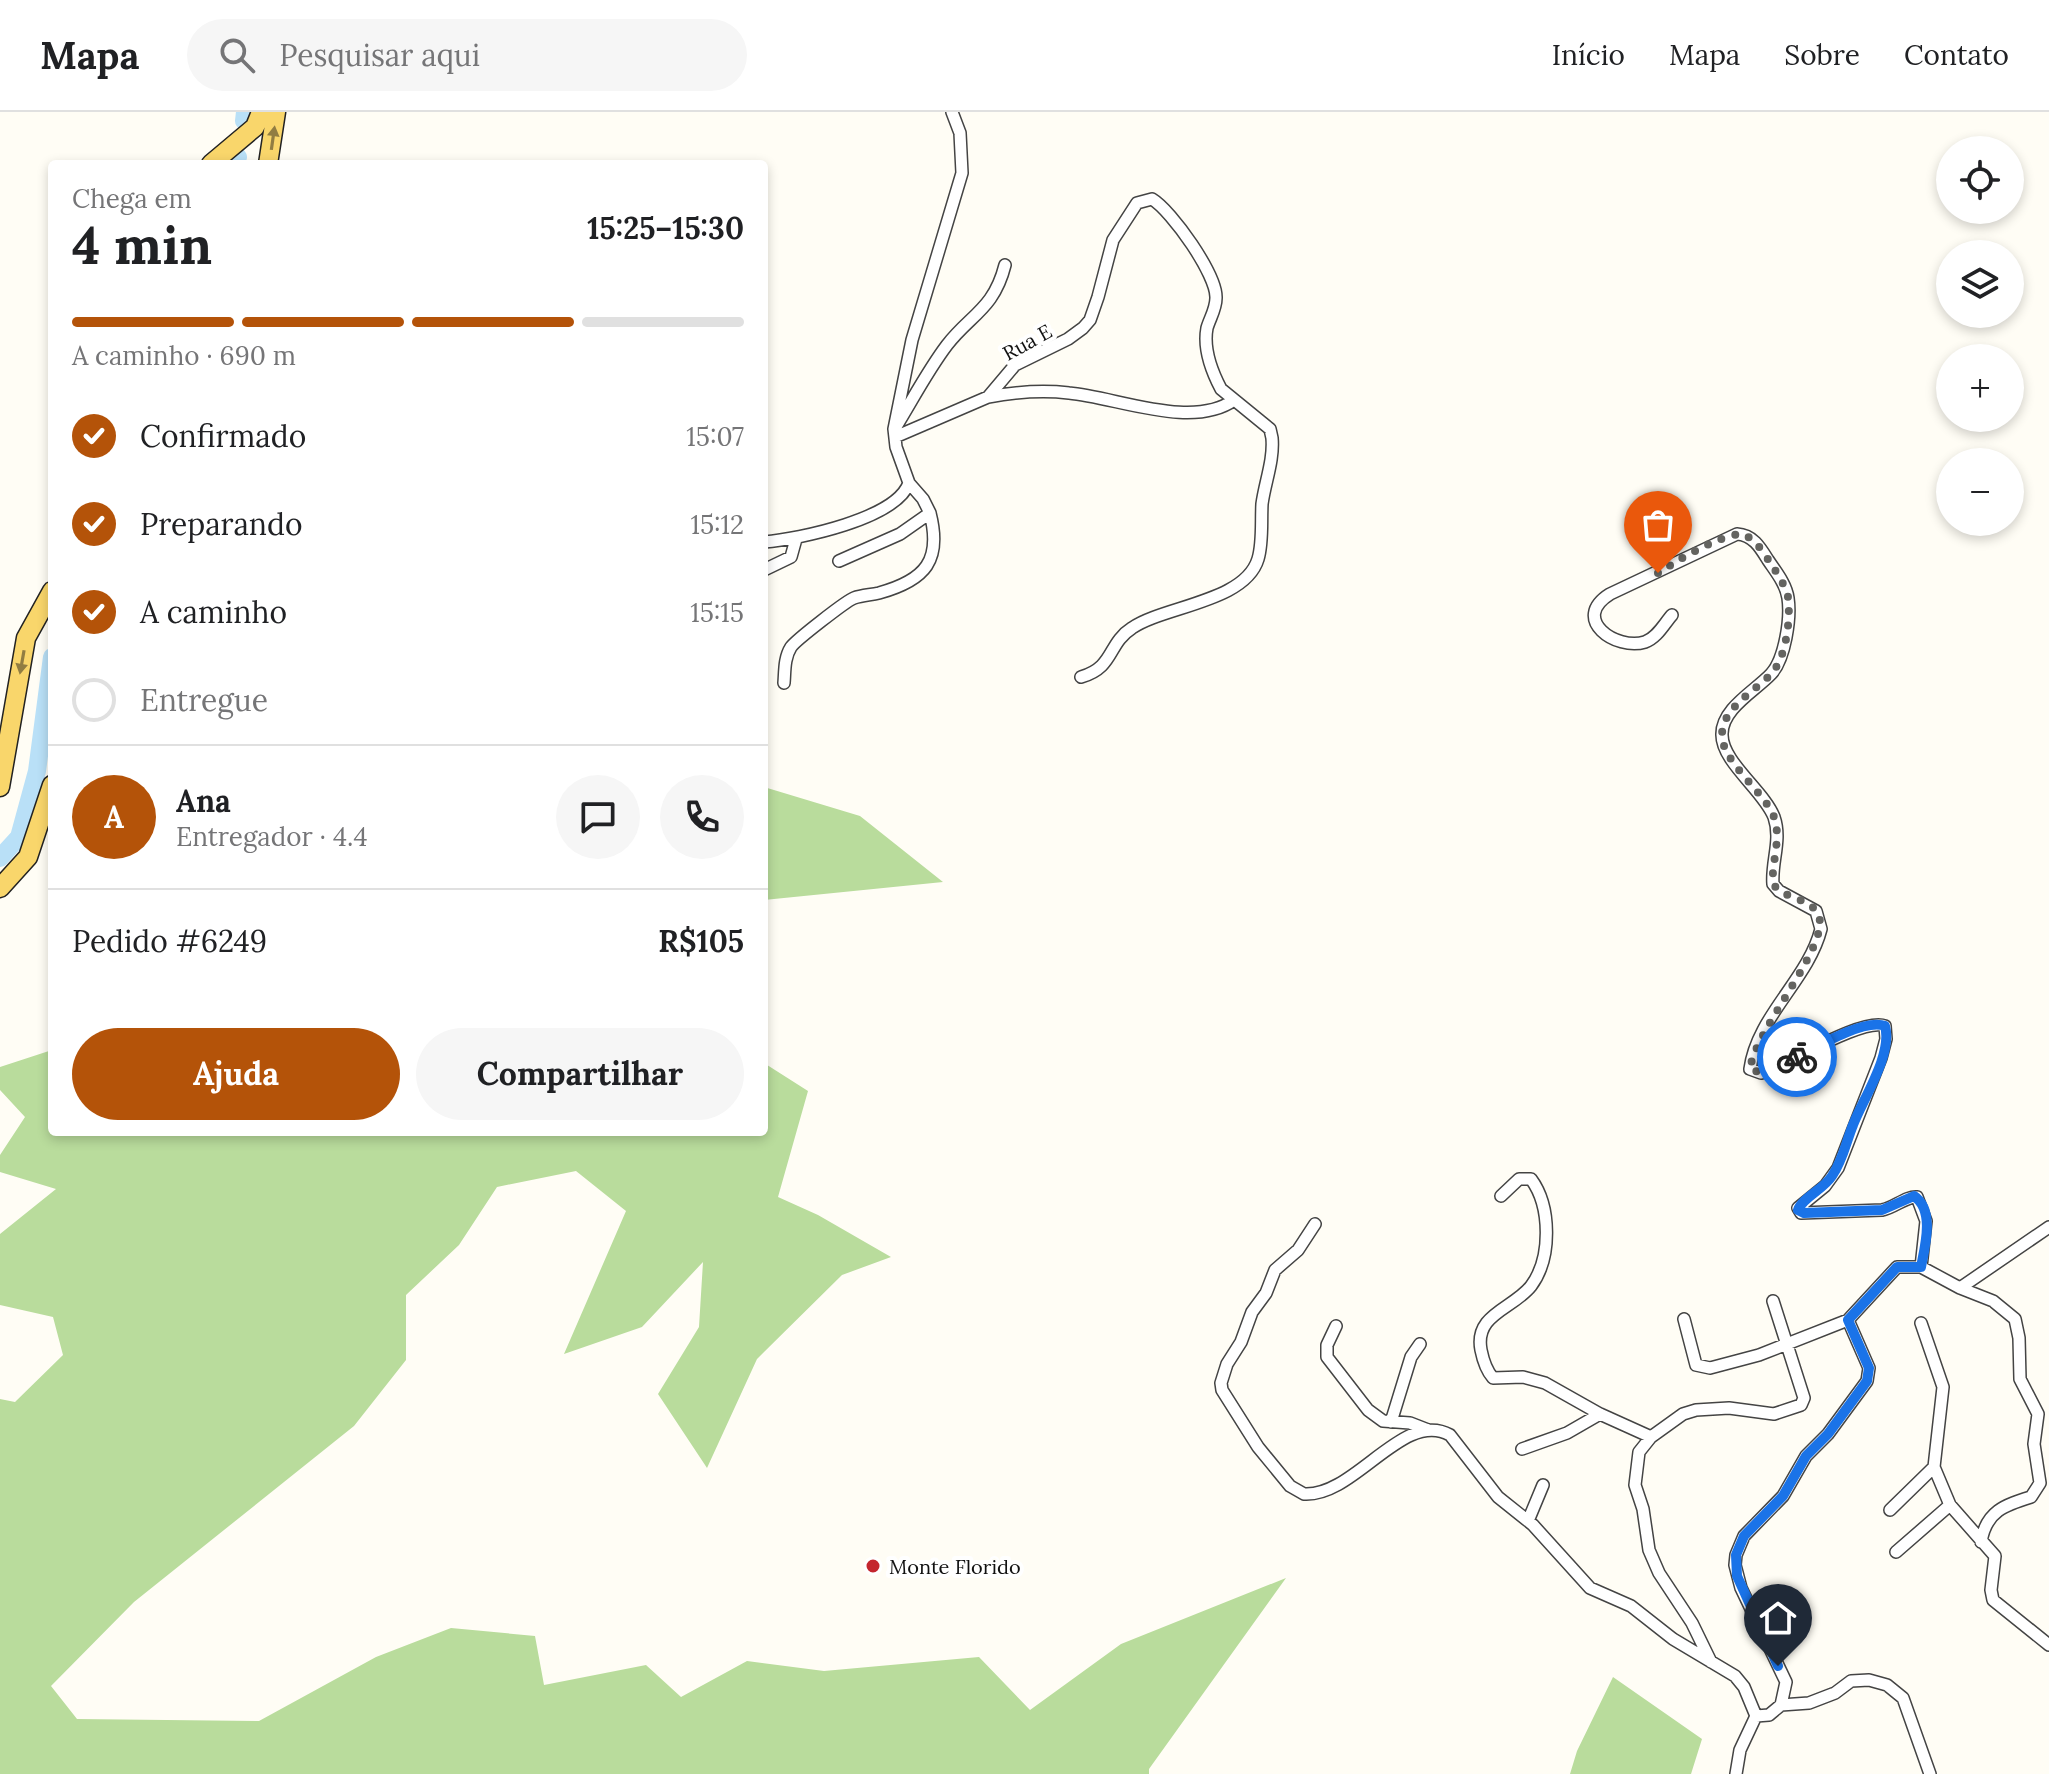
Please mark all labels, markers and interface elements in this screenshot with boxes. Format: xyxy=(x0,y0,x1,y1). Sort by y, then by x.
search box xyxy=(187,19,747,91)
text: Mapa xyxy=(40,31,139,79)
icon: search xyxy=(215,33,259,77)
text: Pesquisar aqui xyxy=(279,36,480,74)
text: Início xyxy=(1552,37,1625,73)
text: Mapa xyxy=(1669,37,1740,73)
text: Sobre xyxy=(1784,37,1860,73)
text: Contato xyxy=(1904,37,2009,73)
one-way arrow xyxy=(267,125,280,150)
map controls xyxy=(1936,136,2024,536)
button: locate xyxy=(1936,136,2024,224)
text: Chega em xyxy=(72,182,192,215)
text: 15:25–15:30 xyxy=(587,209,744,247)
text: 4 min xyxy=(72,212,212,278)
button: layers xyxy=(1936,240,2024,328)
street label: Rua E xyxy=(998,318,1056,366)
text: A caminho · 690 m xyxy=(72,339,296,372)
button: + xyxy=(1936,344,2024,432)
icon: check xyxy=(72,414,116,458)
text: Confirmado xyxy=(140,417,306,455)
text: 15:07 xyxy=(686,420,744,453)
button: − xyxy=(1936,448,2024,536)
pin xyxy=(1624,491,1692,573)
icon: check xyxy=(72,502,116,546)
icon: bag xyxy=(1636,503,1680,547)
text: Preparando xyxy=(140,505,303,543)
text: 15:12 xyxy=(690,508,744,541)
icon: check xyxy=(72,590,116,634)
text: A caminho xyxy=(140,593,287,631)
text: 15:15 xyxy=(690,596,744,629)
one-way arrow xyxy=(15,650,27,675)
text: Entregue xyxy=(140,681,268,719)
button: chat xyxy=(556,775,640,859)
button: phone xyxy=(660,775,744,859)
text: Ana xyxy=(176,782,231,820)
text: A xyxy=(104,798,124,836)
text: Entregador · 4.4 xyxy=(176,820,368,853)
text: Pedido #6249 xyxy=(72,922,267,960)
text: R$105 xyxy=(658,922,744,960)
courier xyxy=(1757,1017,1837,1097)
button: Ajuda xyxy=(72,1028,400,1120)
button: Compartilhar xyxy=(416,1028,744,1120)
icon: bike xyxy=(1775,1035,1819,1079)
place label: Monte Florido xyxy=(889,1554,1021,1579)
marker: Monte Florido xyxy=(864,1557,882,1575)
pin xyxy=(1744,1584,1812,1666)
icon: home xyxy=(1756,1596,1800,1640)

